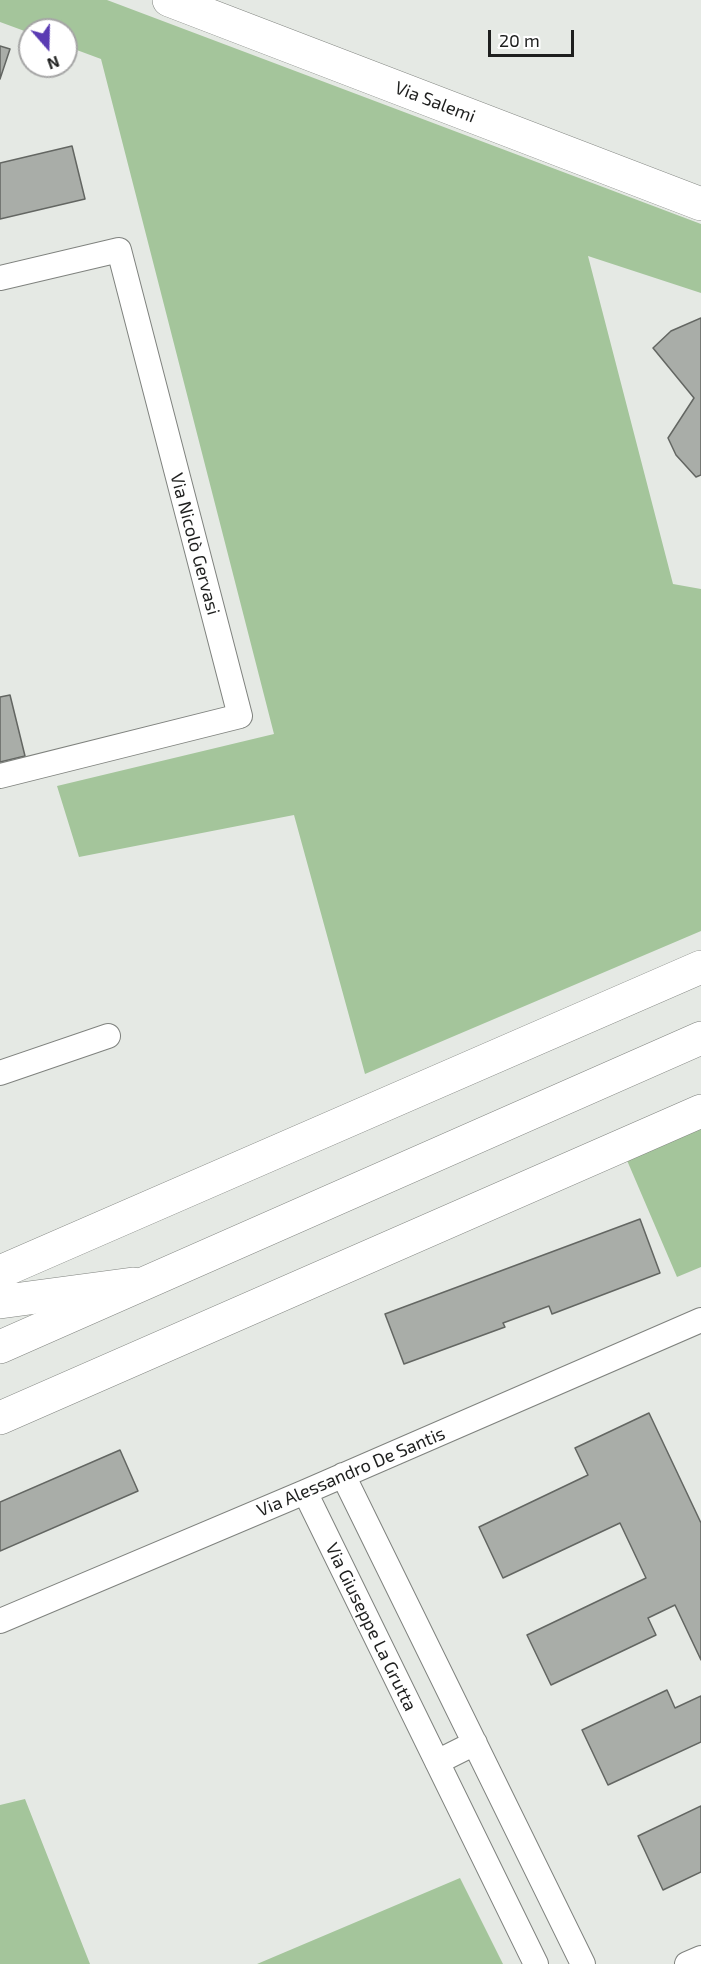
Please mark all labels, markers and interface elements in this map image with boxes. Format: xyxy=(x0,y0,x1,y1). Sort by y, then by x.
north arrow xyxy=(18,18,78,78)
scale bar xyxy=(491,18,576,56)
text: 20 m xyxy=(499,29,540,51)
text: N xyxy=(45,53,62,74)
street label: Via Salemi xyxy=(392,77,478,127)
street label: Via Nicolò Gervasi xyxy=(166,471,224,617)
street label: Via Alessandro De Santis xyxy=(254,1423,448,1521)
street label: Via Giuseppe La Grutta xyxy=(321,1539,421,1715)

